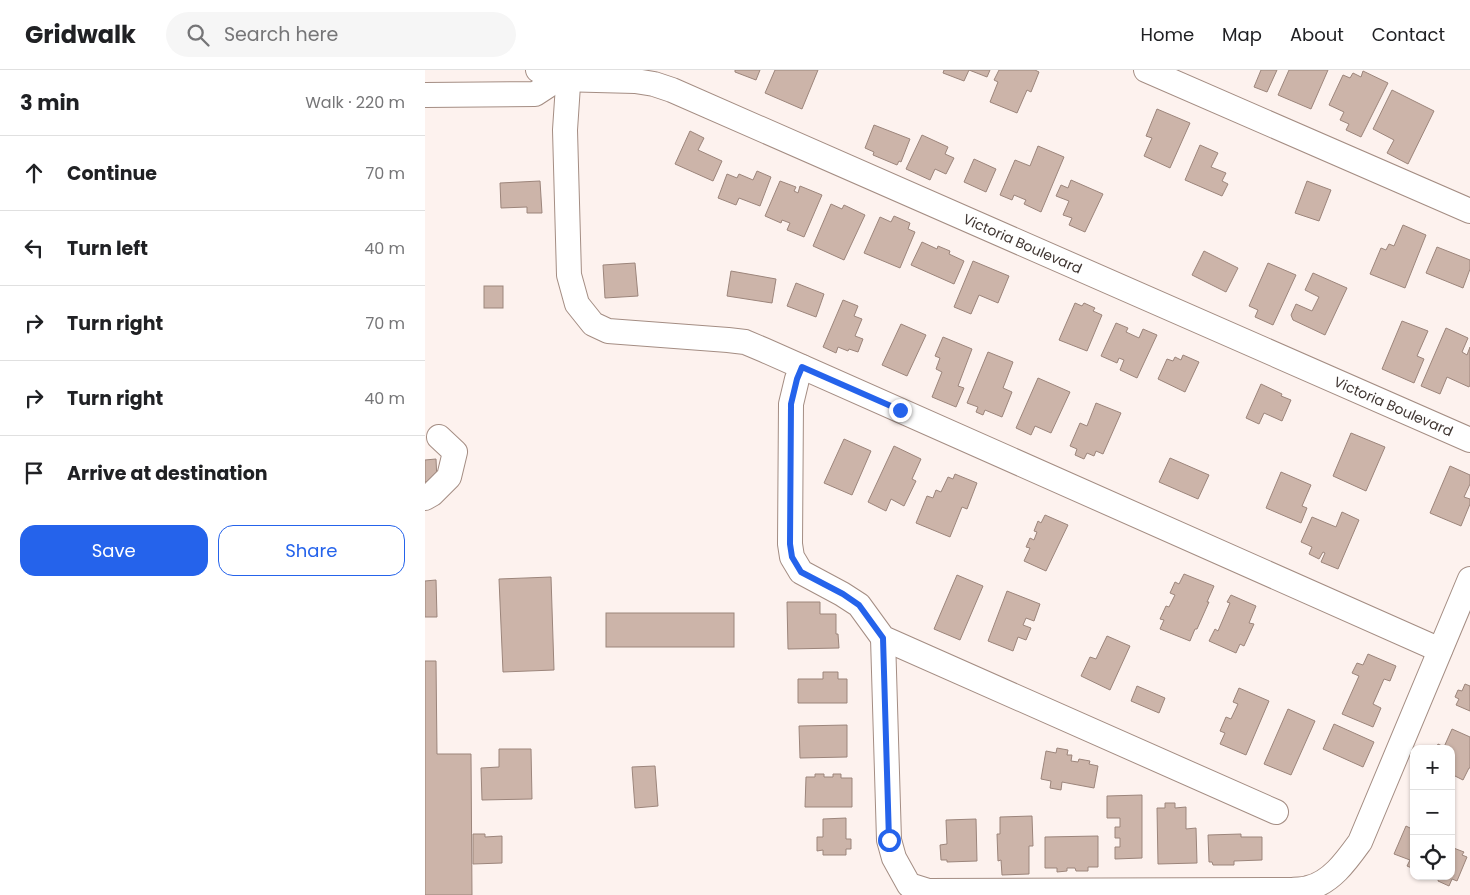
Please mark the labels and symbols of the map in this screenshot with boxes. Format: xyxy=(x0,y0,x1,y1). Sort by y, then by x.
street label: Victoria Boulevard xyxy=(960,209,1085,279)
street label: Victoria Boulevard xyxy=(1331,372,1456,441)
route end xyxy=(889,399,912,422)
route start xyxy=(878,829,901,852)

